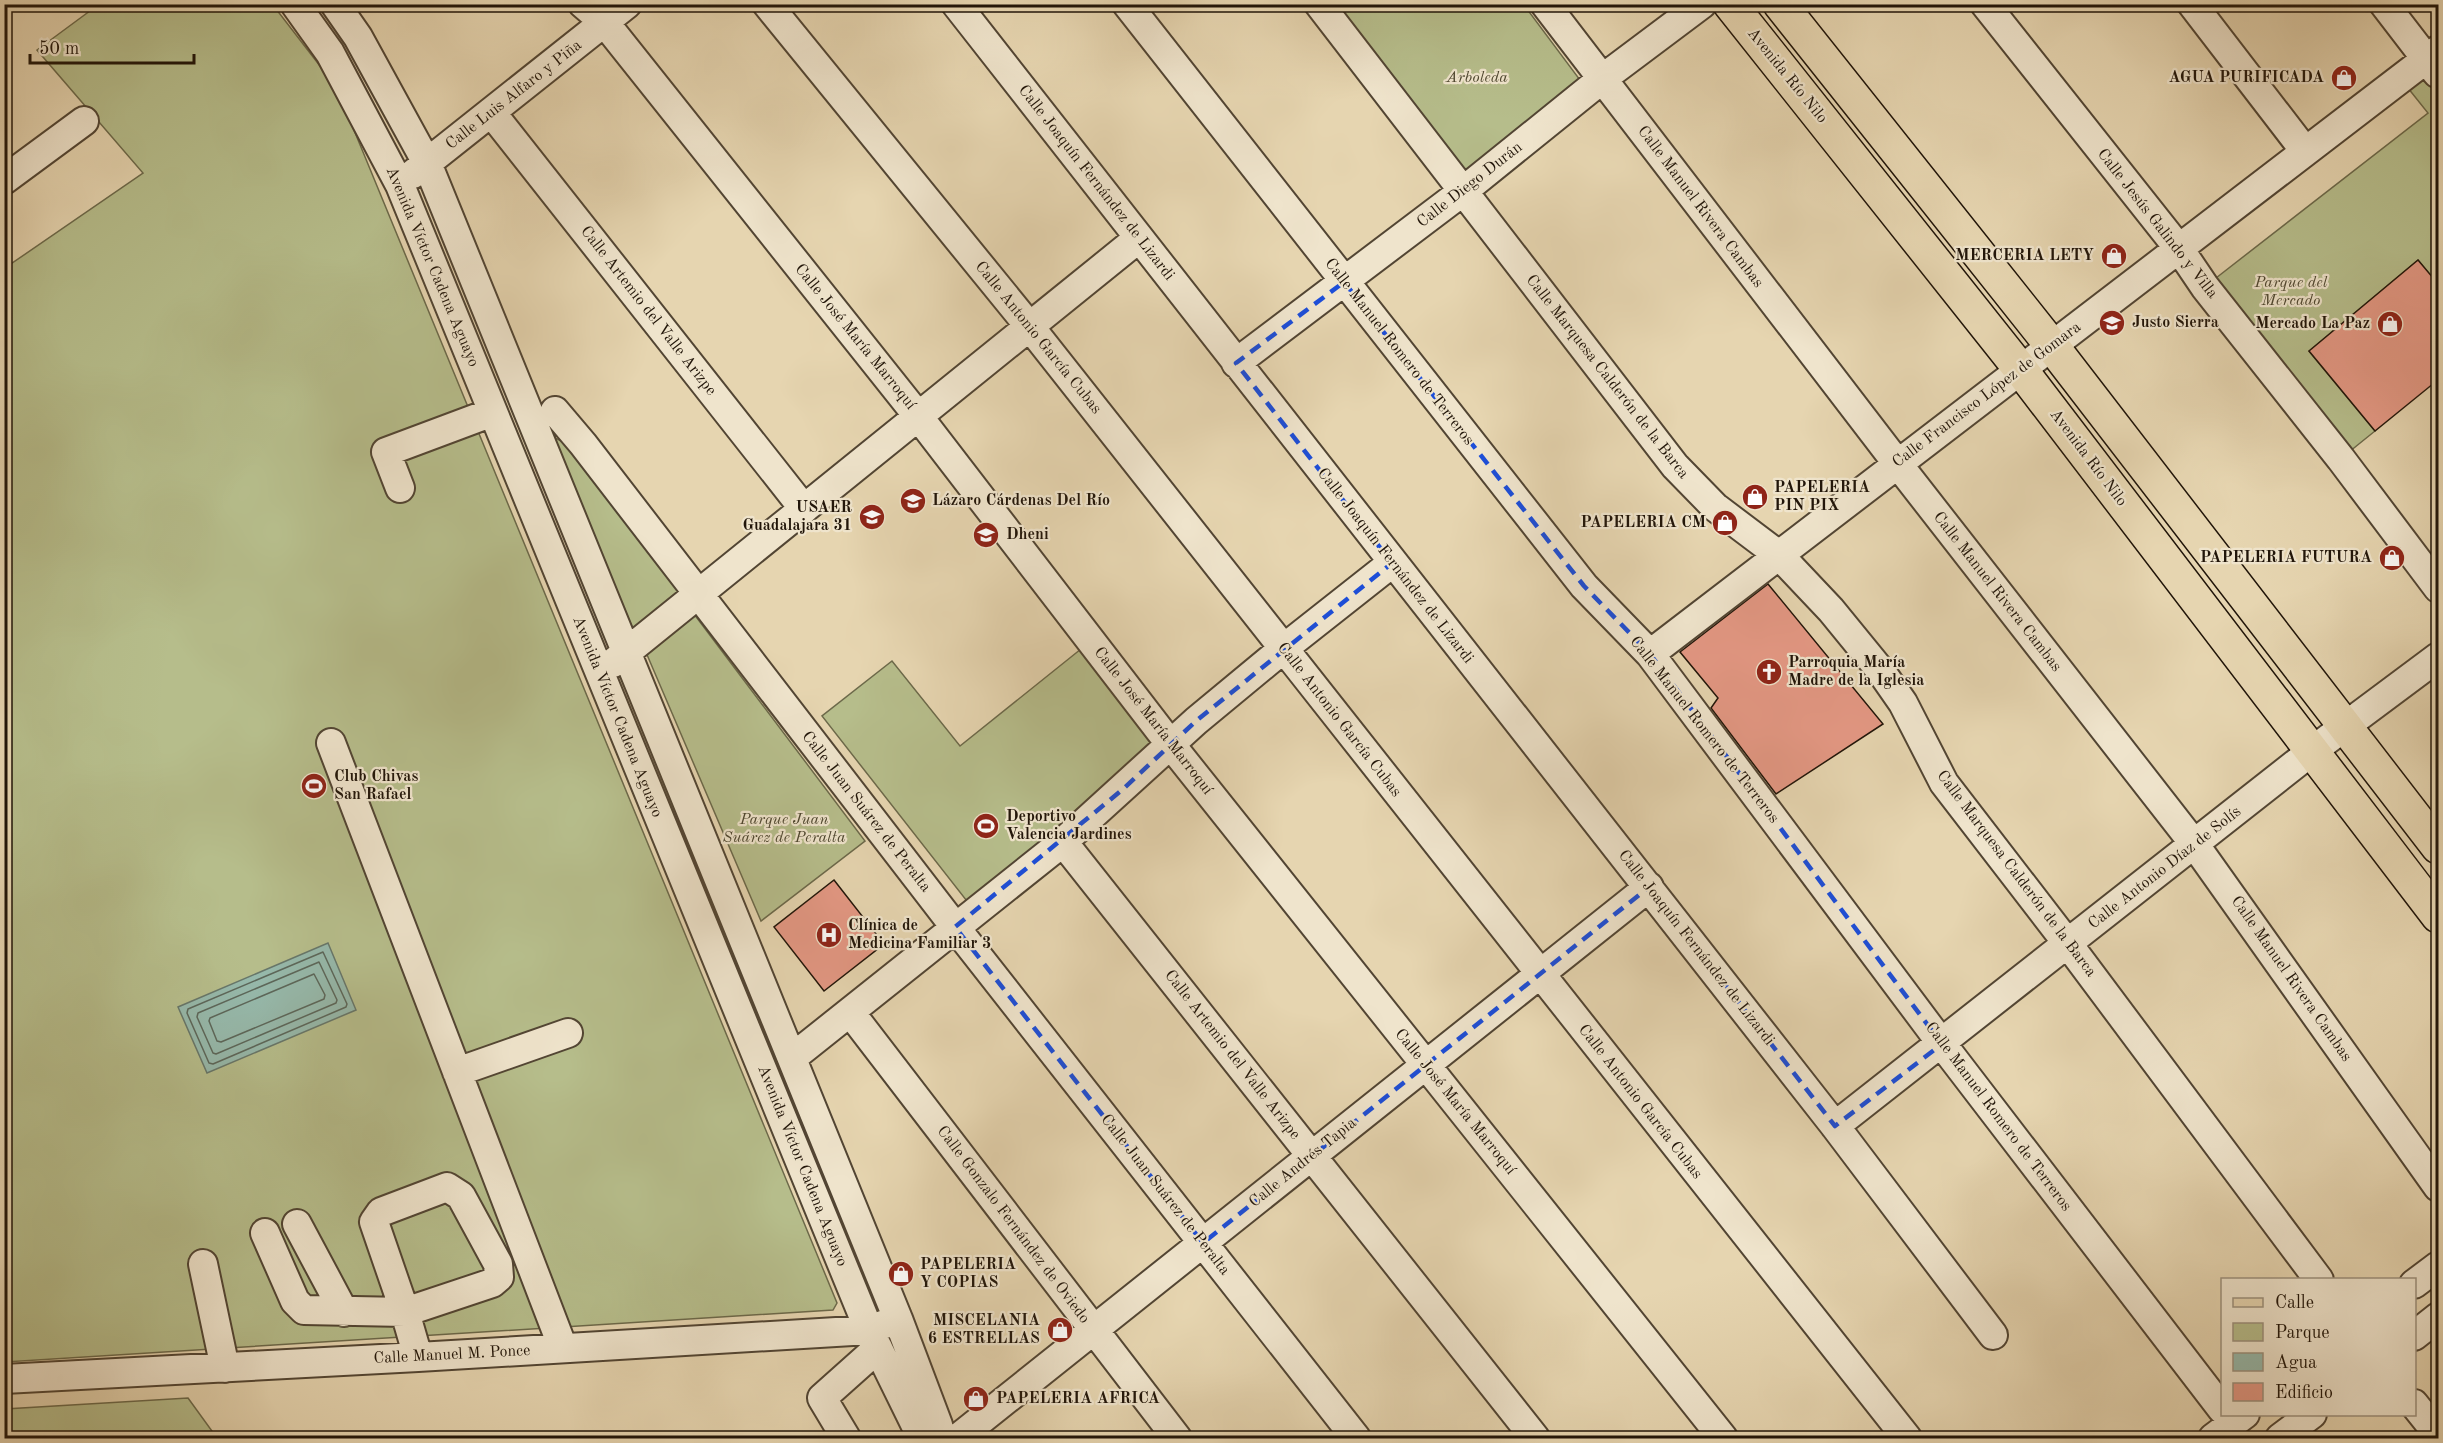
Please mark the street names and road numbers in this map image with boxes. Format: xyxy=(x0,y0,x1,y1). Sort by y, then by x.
street label: Avenida Río Nilo xyxy=(1744,25,1830,127)
street label: Calle Luis Alfaro y Piña xyxy=(443,37,585,153)
street label: Calle Joaquín Fernández de Lizardi xyxy=(1015,82,1177,284)
street label: Calle Manuel Rivera Cambas xyxy=(1634,123,1766,291)
street label: Calle Diego Durán xyxy=(1414,139,1526,231)
street label: Calle Jesús Galindo y Villa xyxy=(2094,146,2220,302)
street label: Avenida Víctor Cadena Aguayo xyxy=(383,165,481,369)
street label: Calle Artemio del Valle Arizpe xyxy=(577,223,719,399)
street label: Calle Manuel Romero de Terreros xyxy=(1321,256,1477,448)
street label: Calle Antonio García Cubas xyxy=(972,259,1104,417)
street label: Calle José María Marroquí xyxy=(791,261,919,413)
street label: Calle Marquesa Calderón de la Barca xyxy=(1523,272,1691,482)
street label: Calle Francisco López de Gomara xyxy=(1890,319,2084,471)
street label: Avenida Río Nilo xyxy=(2046,406,2130,510)
street label: Calle Joaquín Fernández de Lizardi xyxy=(1314,465,1476,667)
street label: Calle Manuel Rivera Cambas xyxy=(1930,509,2064,675)
street label: Avenida Víctor Cadena Aguayo xyxy=(569,614,665,820)
street label: Calle Manuel Romero de Terreros xyxy=(1626,634,1782,826)
street label: Calle Antonio García Cubas xyxy=(1274,640,1404,800)
street label: Calle José María Marroquí xyxy=(1091,644,1216,798)
street label: Calle Juan Suárez de Peralta xyxy=(798,729,934,895)
street label: Calle Marquesa Calderón de la Barca xyxy=(1933,768,2099,980)
street label: Calle Antonio Díaz de Solís xyxy=(2086,804,2244,932)
street label: Calle Joaquín Fernández de Lizardi xyxy=(1615,847,1777,1049)
street label: Calle Manuel Rivera Cambas xyxy=(2228,893,2354,1065)
street label: Calle Artemio del Valle Arizpe xyxy=(1161,967,1303,1143)
street label: Calle Manuel Romero de Terreros xyxy=(1922,1020,2074,1214)
street label: Calle Antonio García Cubas xyxy=(1575,1022,1705,1182)
street label: Calle José María Marroquí xyxy=(1391,1026,1519,1178)
street label: Avenida Víctor Cadena Aguayo xyxy=(754,1063,850,1269)
street label: Calle Juan Suárez de Peralta xyxy=(1097,1112,1233,1278)
street label: Calle Andrés Tapia xyxy=(1246,1115,1360,1211)
street label: Calle Gonzalo Fernández de Oviedo xyxy=(934,1123,1092,1327)
street label: Calle Manuel M. Ponce xyxy=(373,1343,531,1367)

